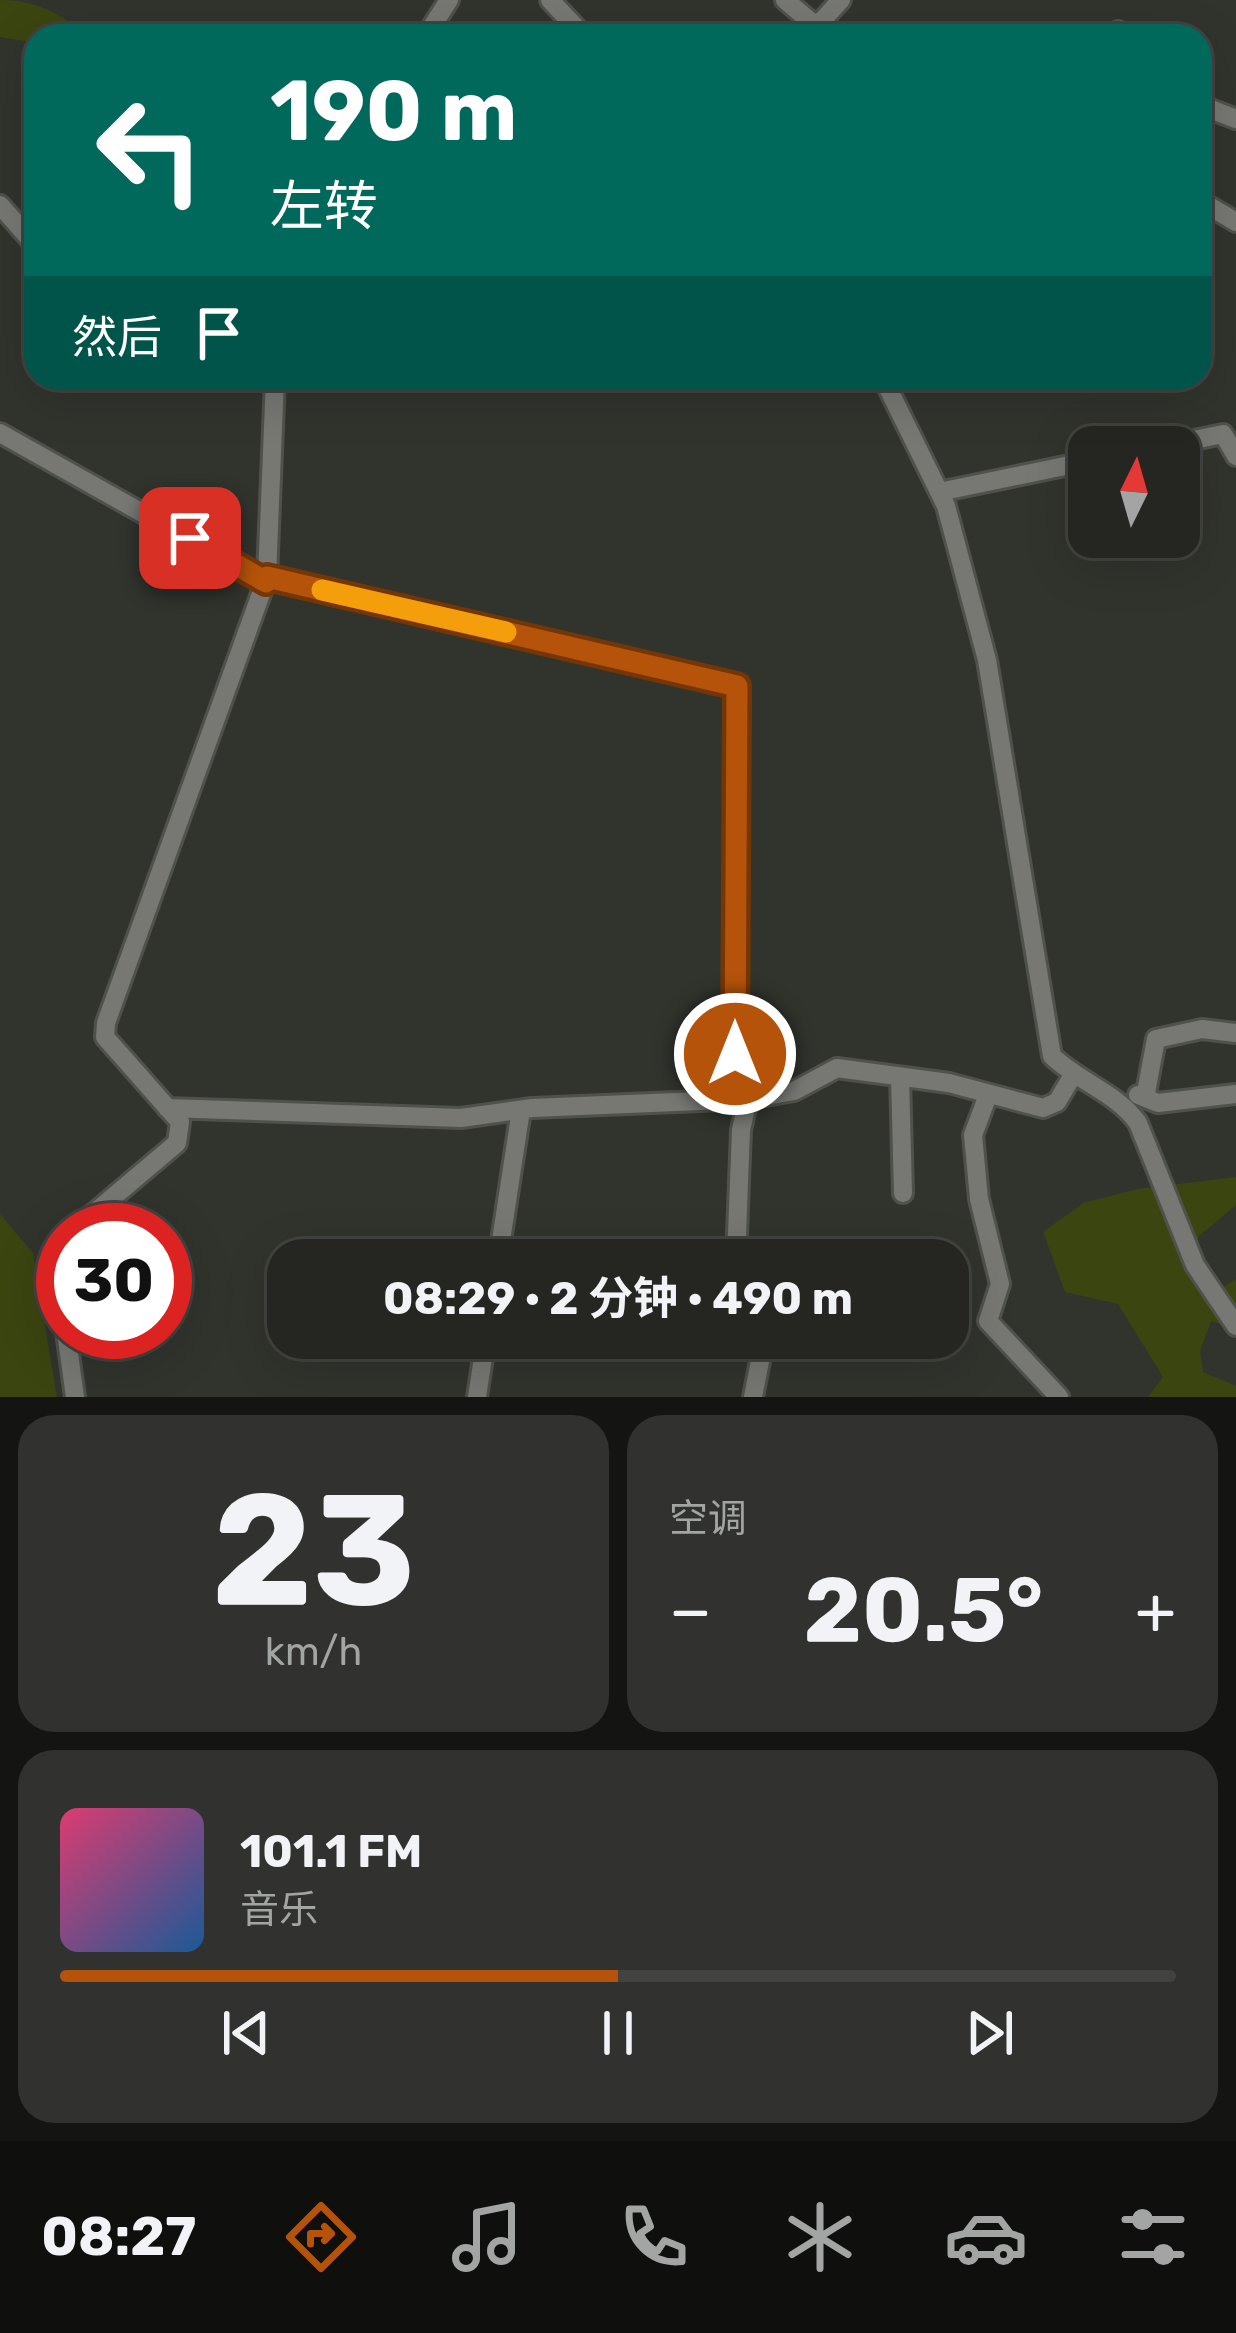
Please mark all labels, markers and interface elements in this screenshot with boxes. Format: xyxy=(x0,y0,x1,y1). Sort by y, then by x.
text: 190 m xyxy=(270,61,518,161)
icon: left xyxy=(72,72,228,228)
text: 左转 xyxy=(270,175,378,239)
icon: arrive xyxy=(186,300,252,366)
text: 然后 xyxy=(72,311,162,364)
north arrow xyxy=(1068,426,1200,558)
map controls xyxy=(1068,426,1200,558)
pin xyxy=(139,487,241,589)
icon: arrive xyxy=(157,505,223,571)
position arrow xyxy=(672,991,798,1117)
speed limit sign: 30 xyxy=(36,1203,192,1359)
text: 08:29 · 2 分钟 · 490 m xyxy=(383,1272,853,1325)
text: 23 xyxy=(211,1458,416,1643)
text: 空调 xyxy=(669,1496,747,1542)
text: 20.5° xyxy=(804,1557,1043,1664)
text: − xyxy=(669,1571,712,1650)
text: + xyxy=(1135,1571,1176,1650)
text: km/h xyxy=(265,1629,362,1675)
text: 101.1 FM xyxy=(240,1825,422,1878)
text: 音乐 xyxy=(240,1887,318,1933)
icon: previous xyxy=(213,2000,279,2066)
icon: pause xyxy=(585,2000,651,2066)
icon: next xyxy=(957,2000,1023,2066)
icon: directions xyxy=(279,2195,363,2279)
icon: music xyxy=(445,2195,529,2279)
icon: phone xyxy=(612,2195,696,2279)
icon: climate xyxy=(778,2195,862,2279)
icon: car xyxy=(944,2195,1028,2279)
icon: filters xyxy=(1111,2195,1195,2279)
text: 08:27 xyxy=(41,2205,196,2269)

